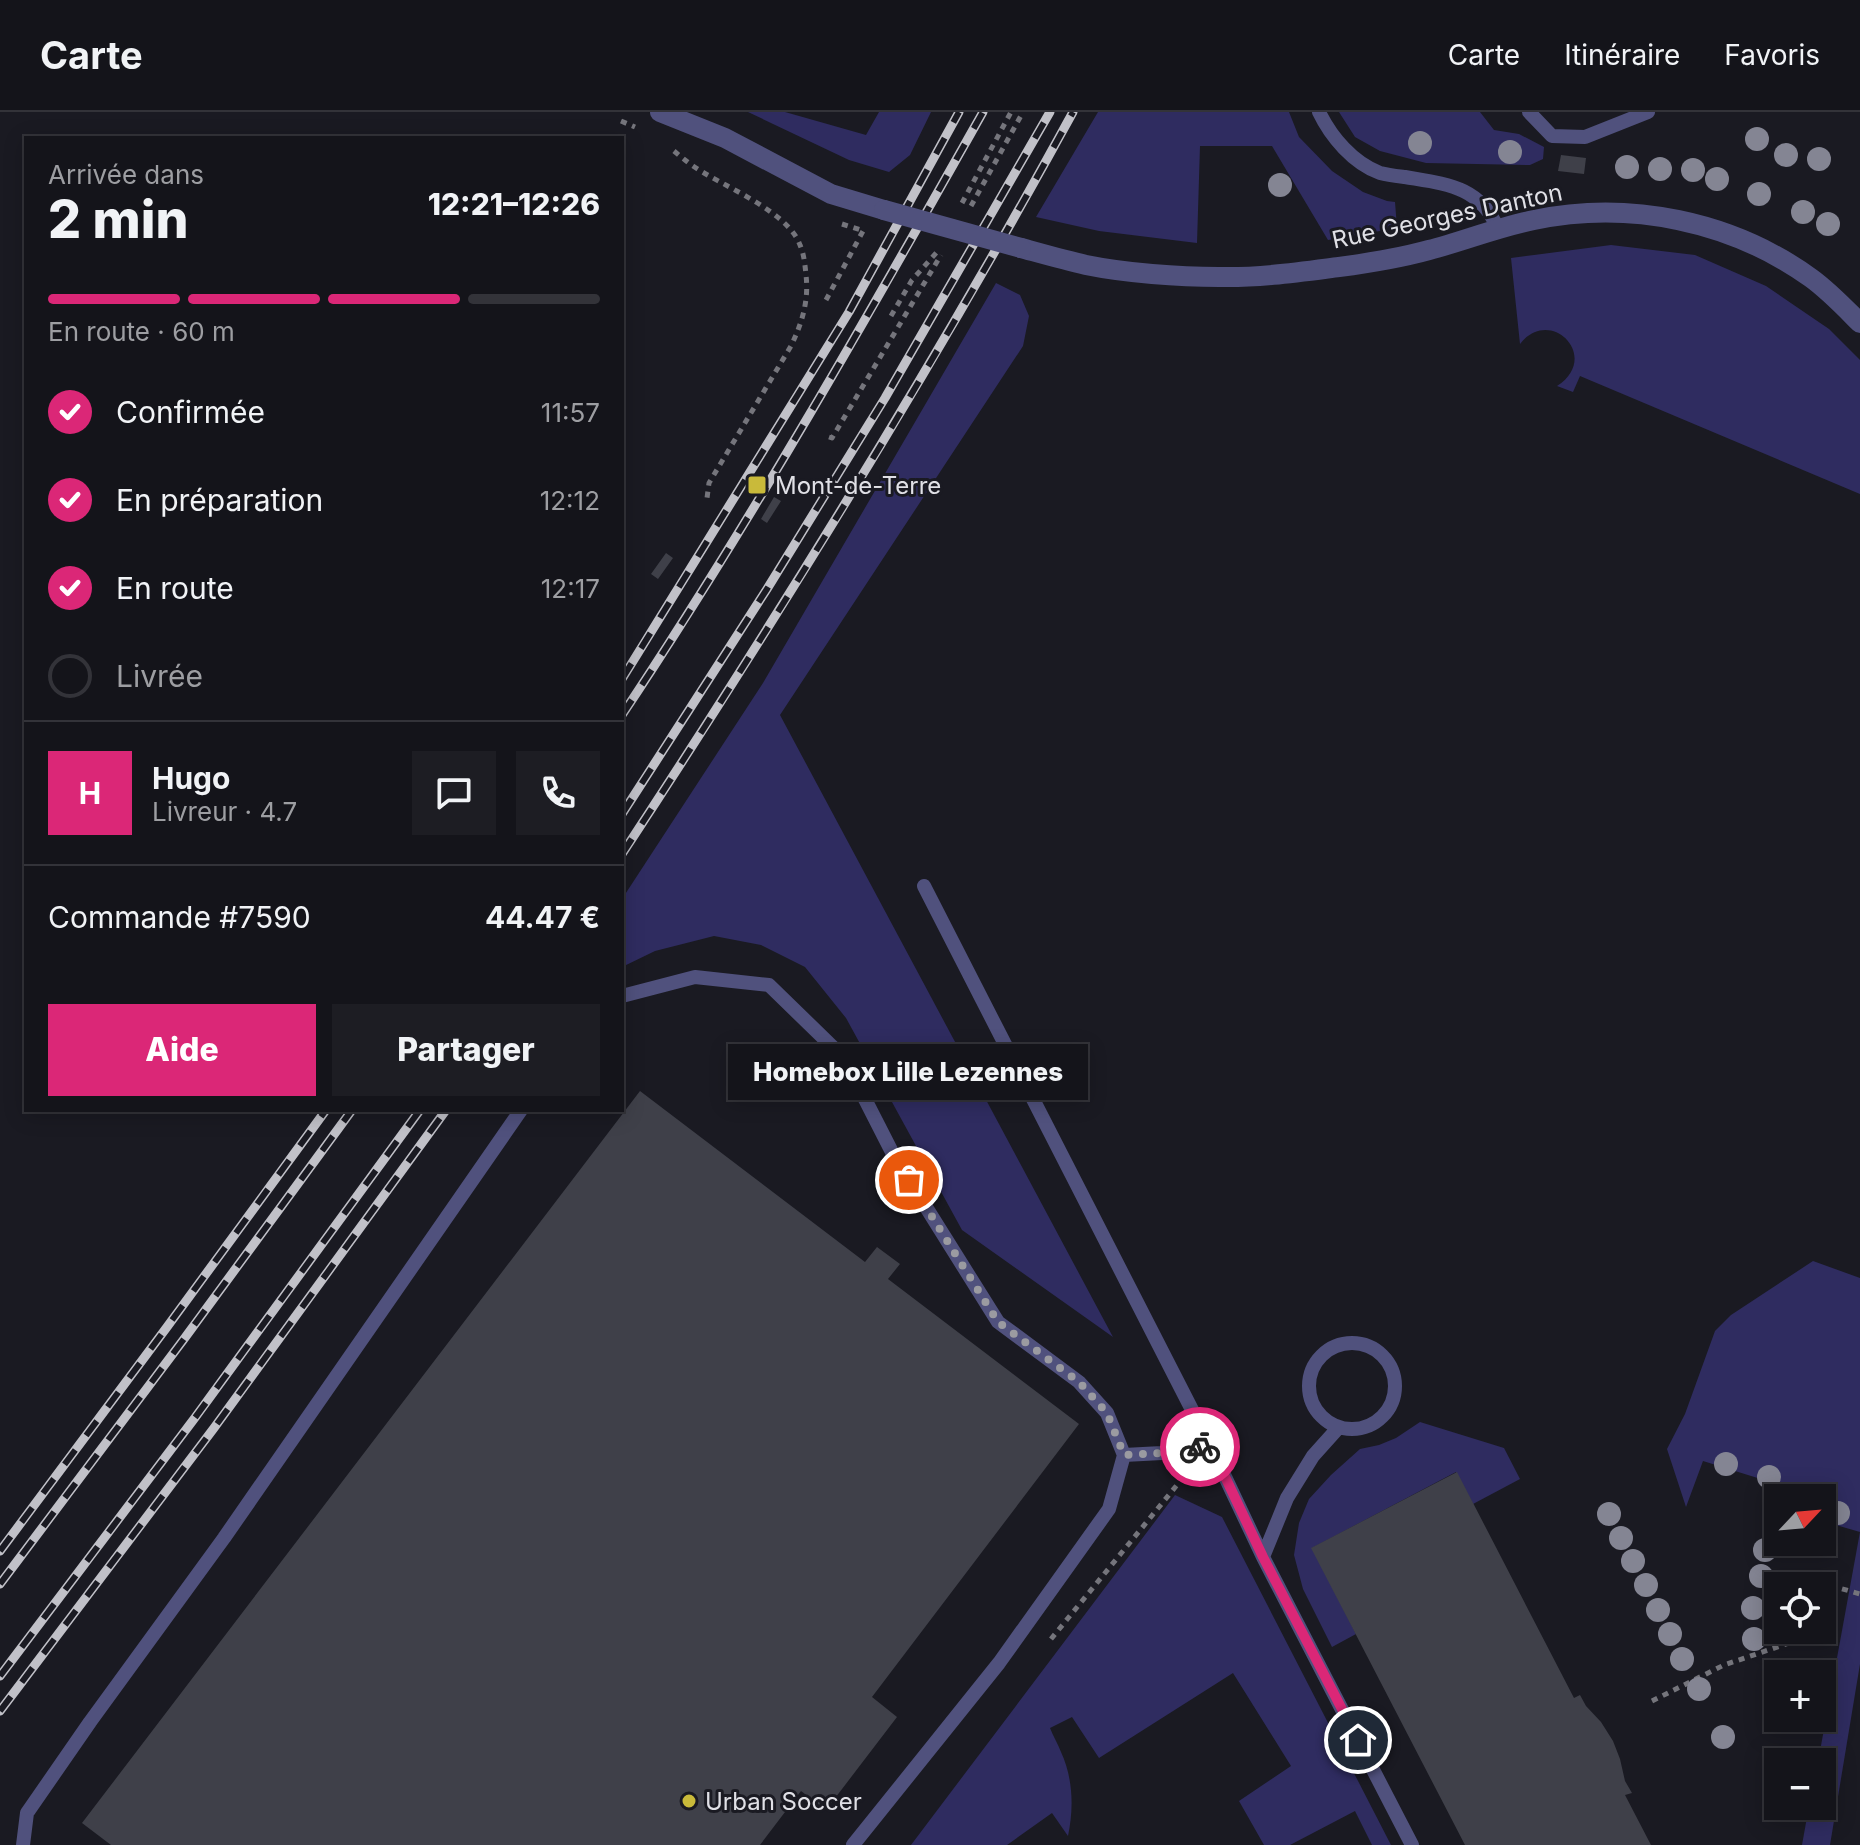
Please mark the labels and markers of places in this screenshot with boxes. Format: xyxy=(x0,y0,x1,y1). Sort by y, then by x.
place label: Mont-de-Terre xyxy=(775,471,941,500)
marker: Mont-de-Terre xyxy=(746,474,768,496)
callout: Homebox Lille Lezennes xyxy=(729,1044,1089,1100)
pin xyxy=(875,1146,943,1214)
pin xyxy=(1324,1706,1392,1774)
place label: Urban Soccer xyxy=(705,1787,862,1816)
marker: Urban Soccer xyxy=(680,1792,698,1810)

